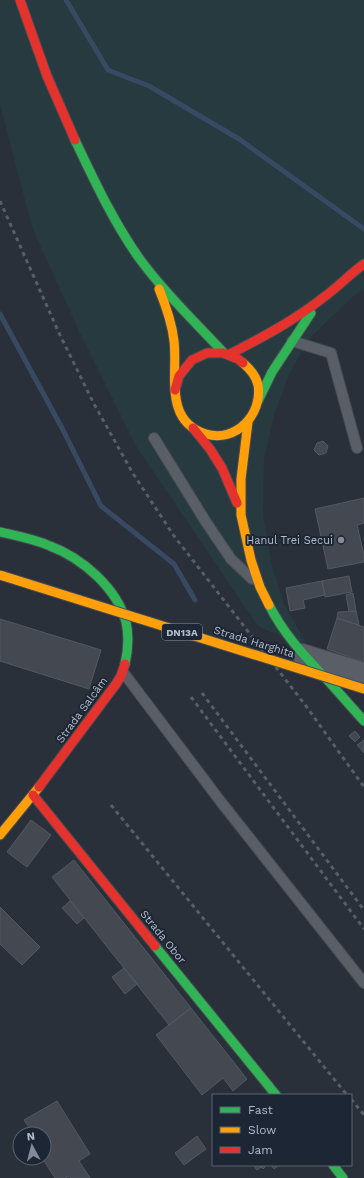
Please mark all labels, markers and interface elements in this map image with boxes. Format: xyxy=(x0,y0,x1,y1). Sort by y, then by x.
place label: Hanul Trei Secui xyxy=(246,534,333,547)
marker: Hanul Trei Secui xyxy=(336,535,346,545)
road number: DN13A xyxy=(162,624,202,640)
street label: Strada Harghita xyxy=(212,624,296,660)
street label: Strada Salcâm xyxy=(54,675,110,745)
street label: Strada Obor xyxy=(137,908,189,967)
legend xyxy=(212,1094,352,1166)
text: Fast xyxy=(248,1103,273,1117)
text: Slow xyxy=(248,1123,276,1137)
north arrow xyxy=(12,1126,52,1166)
text: N xyxy=(26,1130,36,1144)
text: Jam xyxy=(248,1143,273,1157)

